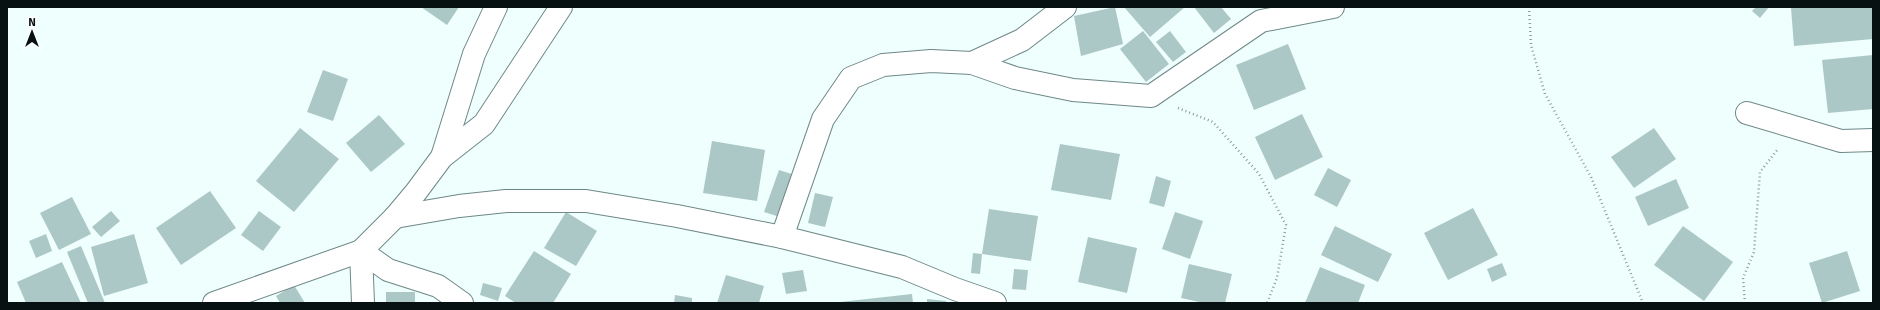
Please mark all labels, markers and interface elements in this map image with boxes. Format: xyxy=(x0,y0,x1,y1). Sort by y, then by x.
north arrow xyxy=(12,12,52,52)
text: N xyxy=(28,16,36,29)

